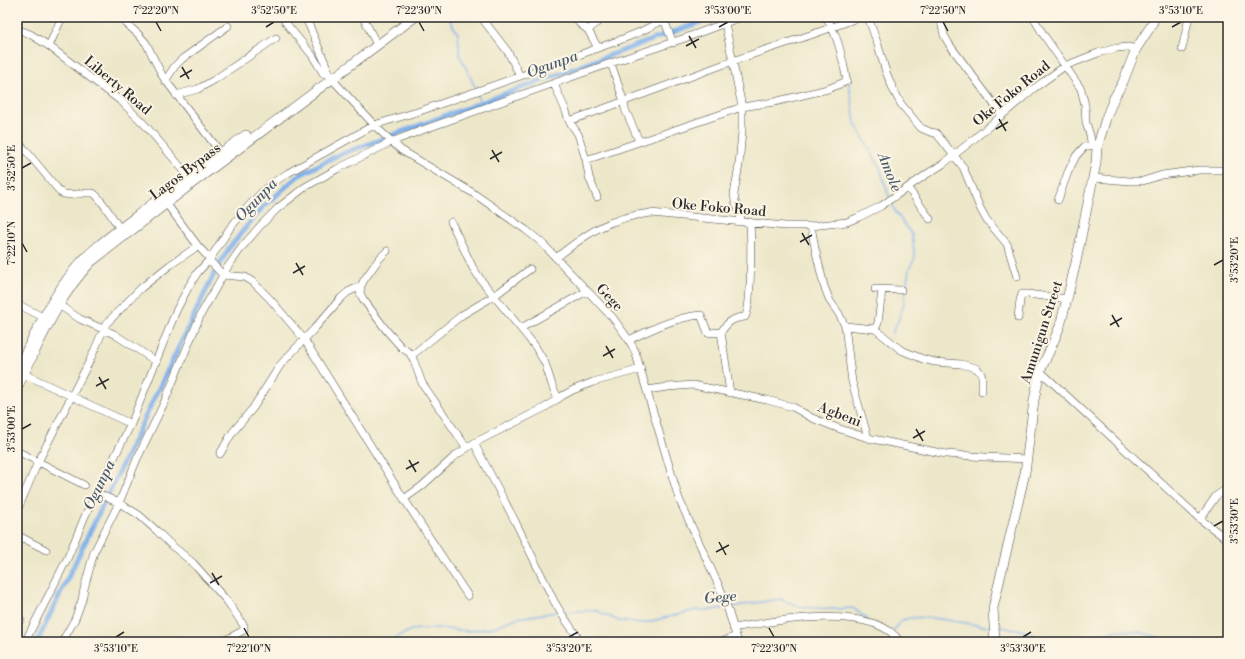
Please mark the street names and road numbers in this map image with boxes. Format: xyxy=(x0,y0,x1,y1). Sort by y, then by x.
street label: Liberty Road xyxy=(80,52,155,119)
street label: Oke Foko Road xyxy=(969,57,1054,131)
street label: Lagos Bypass xyxy=(147,139,225,204)
street label: Oke Foko Road xyxy=(671,195,767,221)
street label: Amunigun Street xyxy=(1017,278,1067,387)
street label: Gege xyxy=(592,280,627,315)
street label: Agbeni xyxy=(814,398,864,432)

